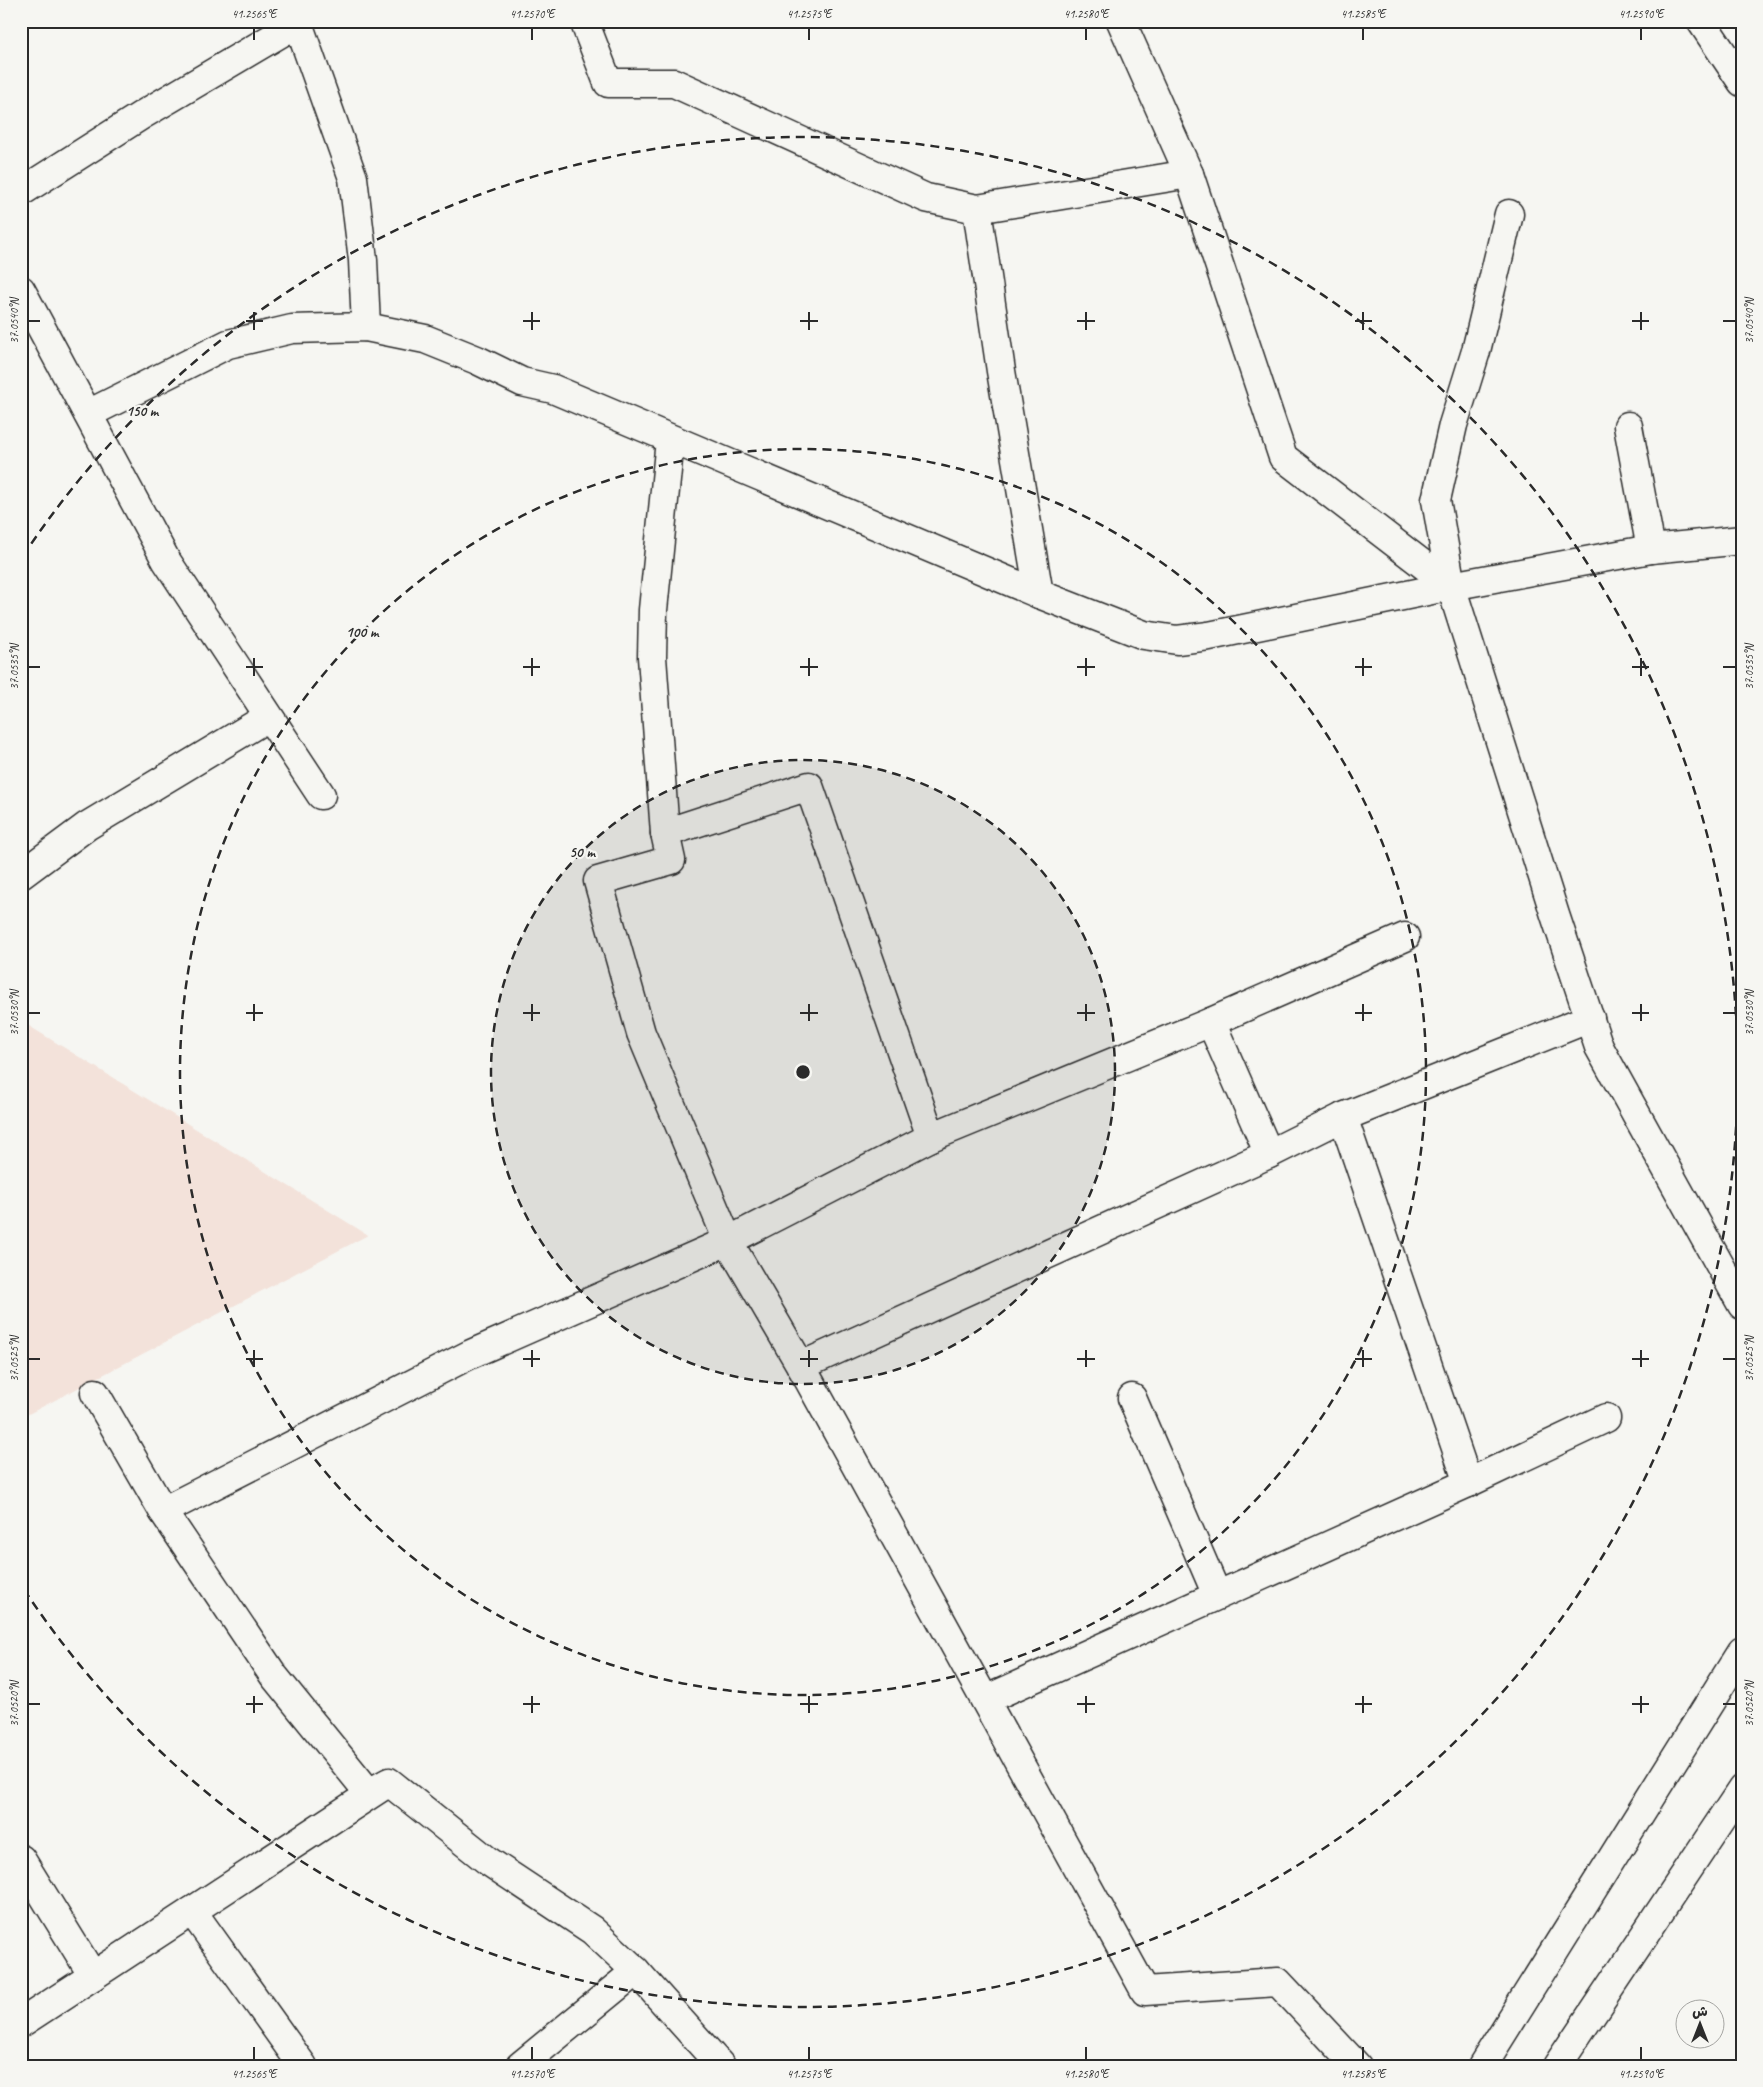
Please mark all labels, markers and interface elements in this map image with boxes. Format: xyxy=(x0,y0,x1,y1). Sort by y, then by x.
text: 41.2565°E xyxy=(232,6,278,22)
text: 41.2570°E xyxy=(510,6,556,22)
text: 41.2575°E xyxy=(787,6,833,22)
text: 41.2580°E xyxy=(1064,6,1110,22)
text: 41.2585°E xyxy=(1341,6,1387,22)
text: 41.2590°E xyxy=(1619,6,1665,22)
text: 37.0540°N xyxy=(6,297,22,344)
text: 37.0540°N xyxy=(1741,297,1757,344)
text: 150 m xyxy=(126,402,160,421)
text: 100 m xyxy=(346,623,380,642)
text: 37.0535°N xyxy=(6,643,22,690)
text: 37.0535°N xyxy=(1741,643,1757,690)
text: 50 m xyxy=(569,843,596,862)
text: 37.0530°N xyxy=(6,989,22,1036)
text: 37.0530°N xyxy=(1741,989,1757,1036)
centre of rings xyxy=(794,1063,812,1081)
text: 37.0525°N xyxy=(6,1335,22,1382)
text: 37.0525°N xyxy=(1741,1335,1757,1382)
text: 37.0520°N xyxy=(6,1680,22,1727)
text: 37.0520°N xyxy=(1741,1680,1757,1727)
north arrow xyxy=(1676,2000,1726,2050)
text: ش xyxy=(1692,2003,1708,2020)
text: 41.2565°E xyxy=(232,2066,278,2082)
text: 41.2570°E xyxy=(510,2066,556,2082)
text: 41.2575°E xyxy=(787,2066,833,2082)
text: 41.2580°E xyxy=(1064,2066,1110,2082)
text: 41.2585°E xyxy=(1341,2066,1387,2082)
text: 41.2590°E xyxy=(1619,2066,1665,2082)

